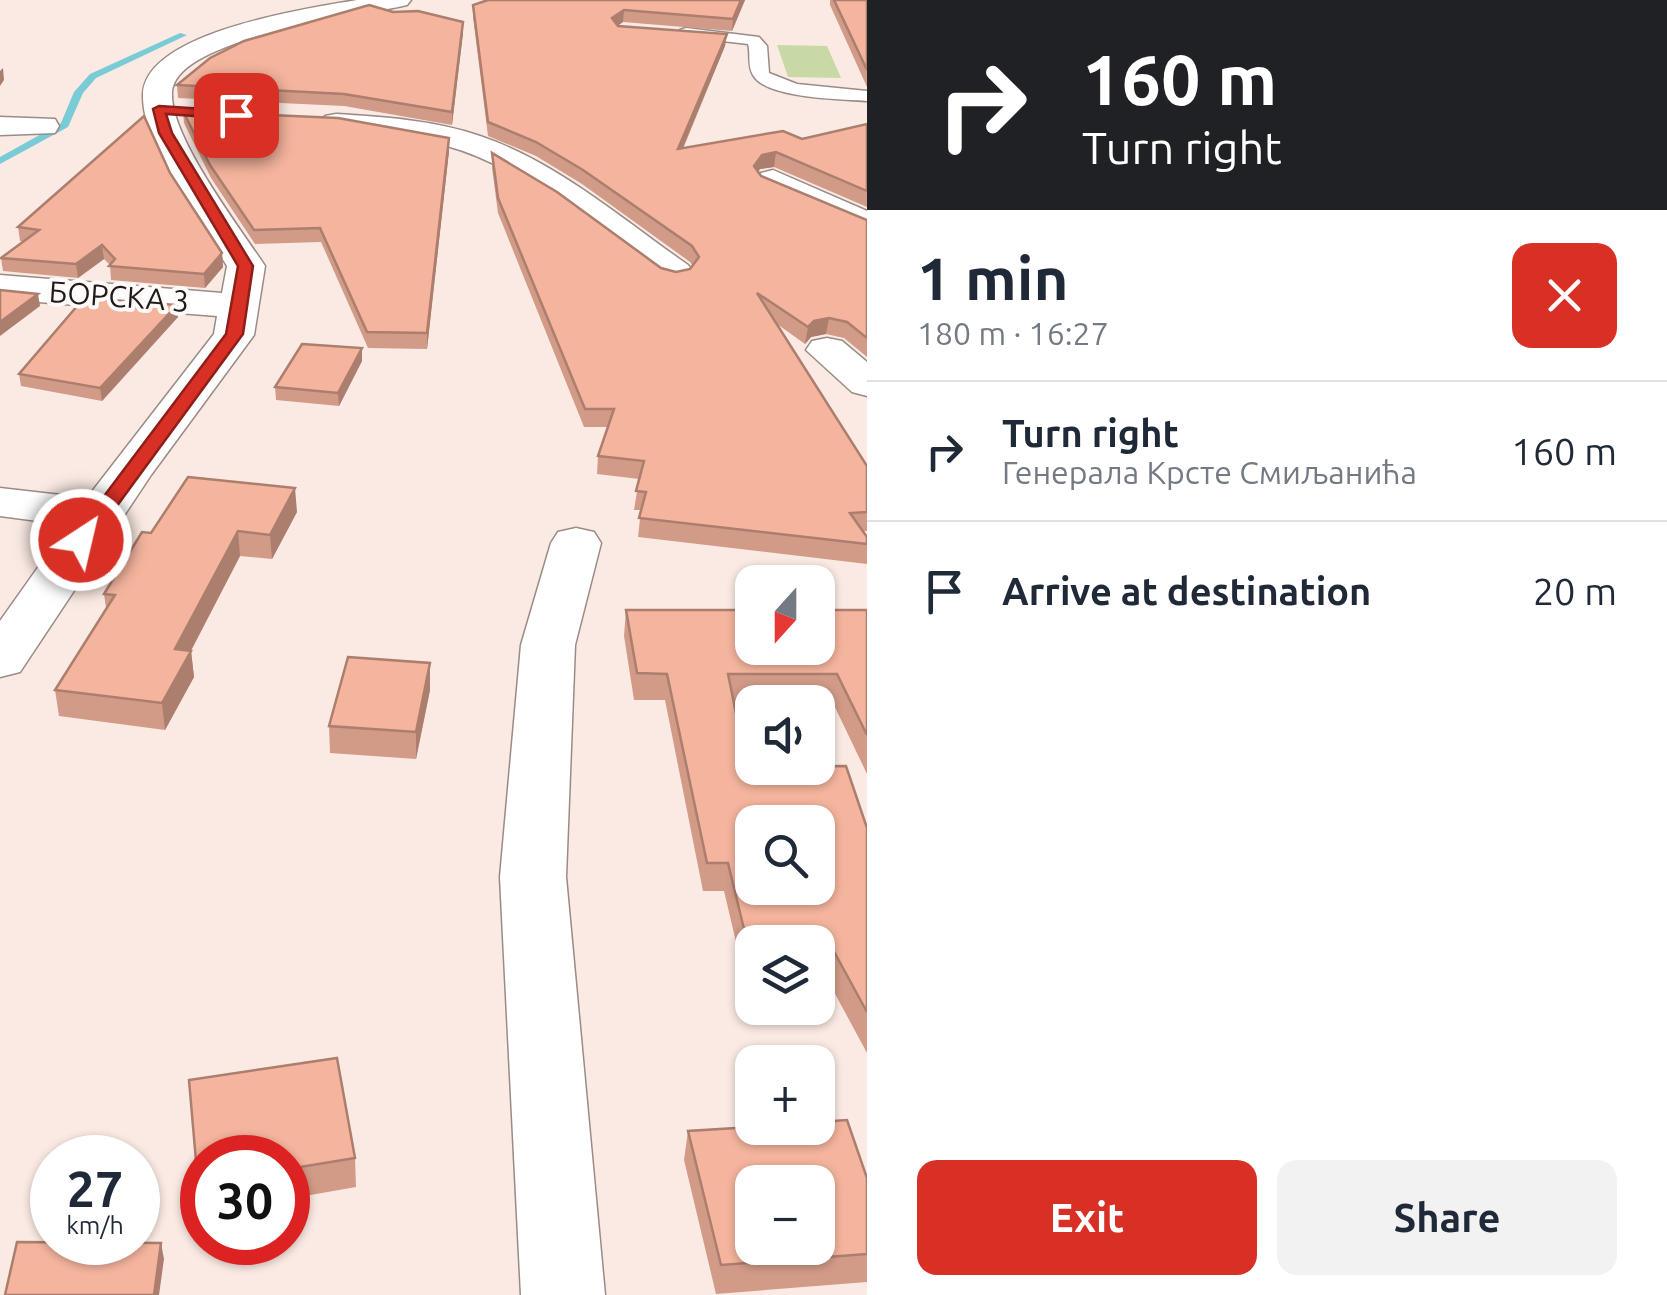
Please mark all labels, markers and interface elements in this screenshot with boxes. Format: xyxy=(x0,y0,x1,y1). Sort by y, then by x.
icon: right xyxy=(917,40,1047,170)
text: 160 m xyxy=(1082,40,1277,118)
pin xyxy=(194,73,279,158)
icon: arrive xyxy=(209,88,264,143)
text: Turn right xyxy=(1082,122,1282,173)
button: close xyxy=(1512,243,1617,348)
text: 1 min xyxy=(917,244,1069,311)
street label: БОРСКА 3 xyxy=(48,274,190,318)
text: 180 m · 16:27 xyxy=(917,315,1109,351)
text: Turn right xyxy=(1002,412,1179,454)
icon: right xyxy=(917,424,972,479)
text: 160 m xyxy=(1511,430,1617,472)
text: Генерала Крсте Смиљанића xyxy=(1002,454,1417,490)
position arrow xyxy=(29,488,133,592)
icon: arrive xyxy=(917,564,972,619)
north arrow xyxy=(735,565,835,665)
map controls xyxy=(735,565,835,1265)
text: Arrive at destination xyxy=(1002,570,1371,612)
text: 20 m xyxy=(1533,570,1617,612)
button: sound xyxy=(735,685,835,785)
button: search xyxy=(735,805,835,905)
button: layers xyxy=(735,925,835,1025)
button: + xyxy=(735,1045,835,1145)
speed limit sign: 30 xyxy=(180,1135,310,1265)
text: 27 xyxy=(67,1160,123,1216)
button: Exit xyxy=(917,1160,1257,1275)
button: Share xyxy=(1277,1160,1617,1275)
button: − xyxy=(735,1165,835,1265)
text: km/h xyxy=(66,1211,124,1239)

